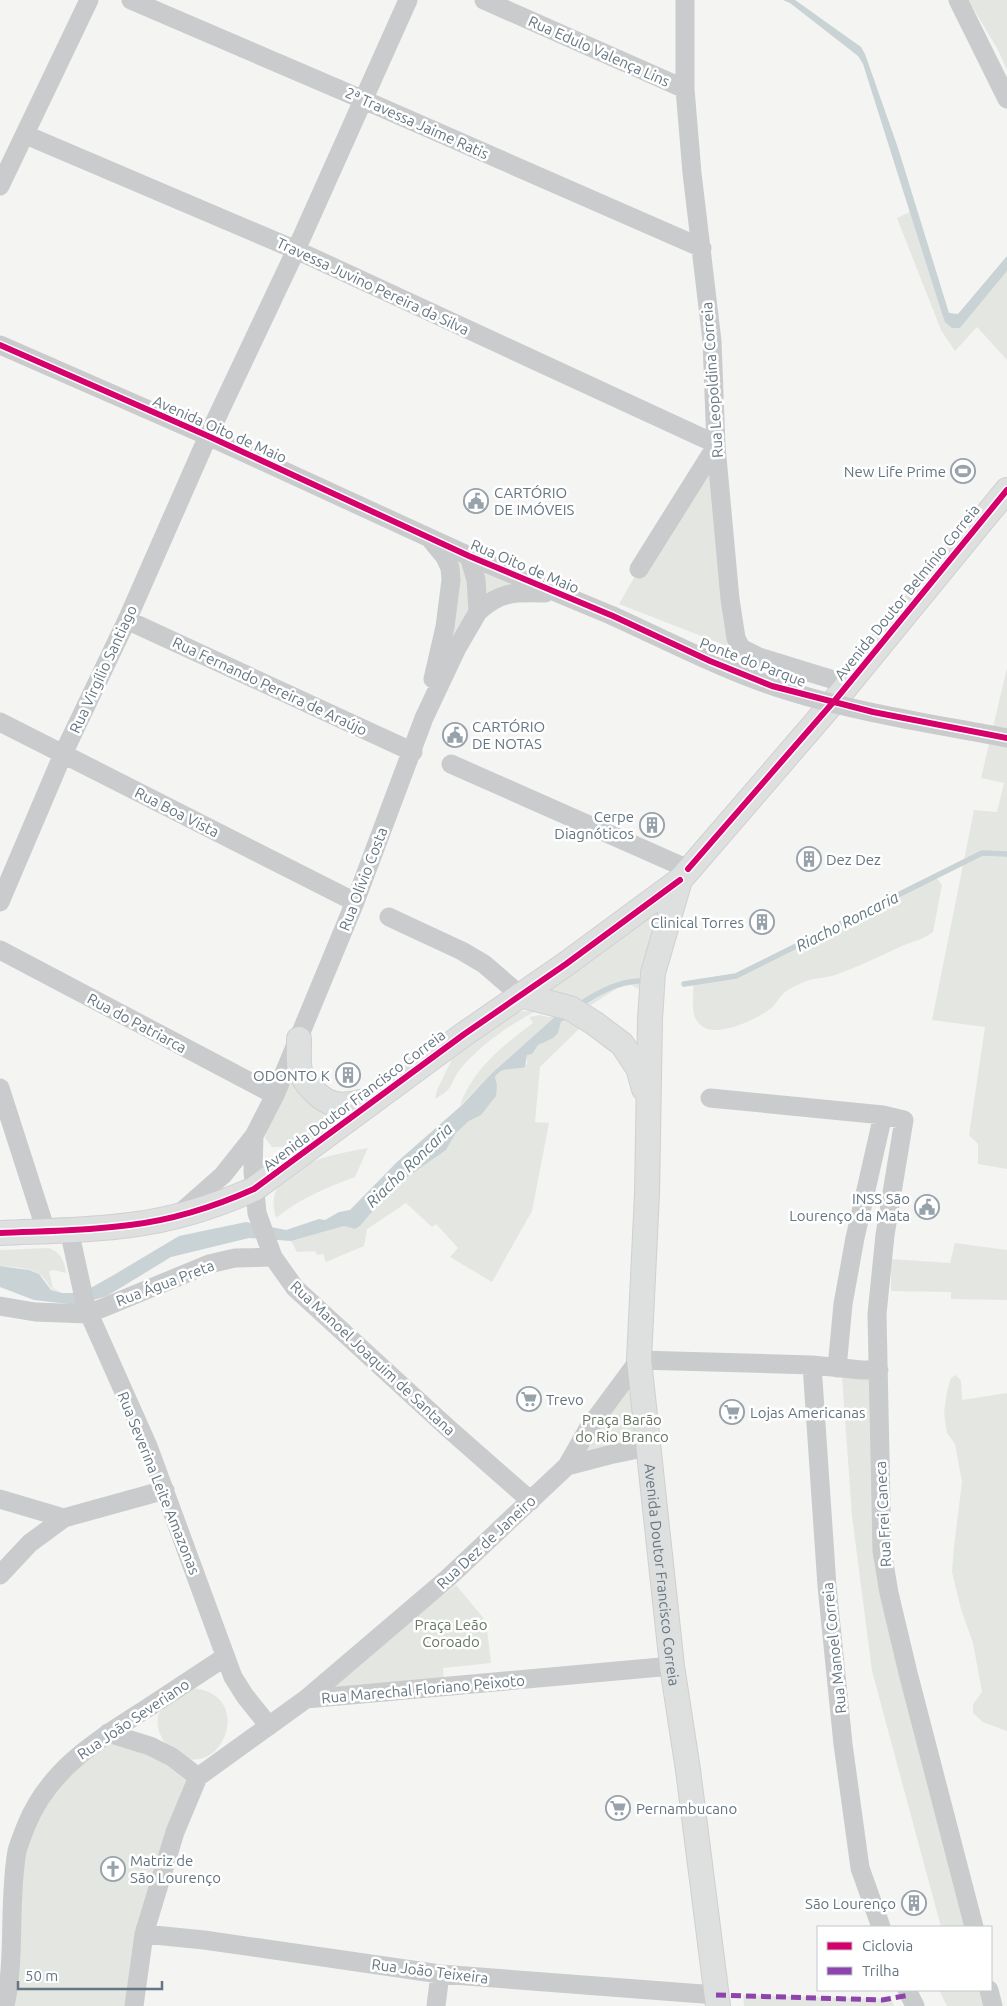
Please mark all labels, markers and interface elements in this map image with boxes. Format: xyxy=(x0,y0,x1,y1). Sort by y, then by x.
street label: Rua Edulo Valença Lins xyxy=(526,12,672,90)
street label: 2ª Travessa Jaime Ratis xyxy=(343,84,491,162)
street label: Travessa Juvino Pereira da Silva xyxy=(274,234,472,338)
street label: Rua Leopoldina Correia xyxy=(698,301,726,459)
street label: Avenida Oito de Maio xyxy=(151,392,289,466)
sports icon: New Life Prime xyxy=(950,458,976,484)
place label: New Life Prime xyxy=(844,463,946,480)
place label: CARTÓRIO DE IMÓVEIS xyxy=(494,484,575,518)
public building icon: CARTÓRIO DE IMÓVEIS xyxy=(463,488,489,514)
street label: Avenida Doutor Belmínio Correia xyxy=(831,501,983,683)
street label: Rua Oito de Maio xyxy=(468,535,582,597)
street label: Rua Virgílio Santiago xyxy=(66,602,140,736)
street label: Rua Fernando Pereira de Araújo xyxy=(170,633,370,739)
street label: Ponte do Parque xyxy=(697,634,809,690)
place label: CARTÓRIO DE NOTAS xyxy=(472,718,545,752)
public building icon: CARTÓRIO DE NOTAS xyxy=(442,722,468,748)
street label: Rua Boa Vista xyxy=(132,783,222,841)
place label: Cerpe Diagnóticos xyxy=(554,808,634,842)
building icon: Cerpe Diagnóticos xyxy=(639,812,665,838)
street label: Rua Olívio Costa xyxy=(335,825,391,933)
building icon: Dez Dez xyxy=(796,846,822,872)
place label: Dez Dez xyxy=(826,851,881,868)
water label: Riacho Roncaria xyxy=(793,887,902,955)
building icon: Clinical Torres xyxy=(749,909,775,935)
place label: Clinical Torres xyxy=(650,914,744,931)
street label: Rua do Patriarca xyxy=(85,990,189,1056)
street label: Avenida Doutor Francisco Correia xyxy=(260,1026,448,1174)
building icon: ODONTO K xyxy=(335,1062,361,1088)
place label: ODONTO K xyxy=(253,1067,330,1084)
water label: Riacho Roncaria xyxy=(362,1119,456,1211)
place label: INSS São Lourenço da Mata xyxy=(789,1190,910,1224)
public building icon: INSS São Lourenço da Mata xyxy=(914,1194,940,1220)
street label: Rua Água Preta xyxy=(114,1256,216,1310)
street label: Rua Manoel Joaquim de Santana xyxy=(287,1277,459,1439)
supermarket icon: Trevo xyxy=(516,1386,542,1412)
street label: Rua Severina Leite Amazonas xyxy=(114,1389,204,1577)
place label: Trevo xyxy=(546,1391,584,1408)
supermarket icon: Lojas Americanas xyxy=(719,1399,745,1425)
place label: Lojas Americanas xyxy=(750,1404,865,1421)
park label: Praça Barão do Rio Branco xyxy=(575,1411,669,1445)
street label: Rua Frei Caneca xyxy=(872,1461,894,1567)
street label: Avenida Doutor Francisco Correia xyxy=(642,1462,683,1687)
street label: Rua Dez de Janeiro xyxy=(433,1492,539,1592)
street label: Rua Manoel Correia xyxy=(819,1582,849,1714)
park label: Praça Leão Coroado xyxy=(415,1616,487,1650)
street label: Rua Marechal Floriano Peixoto xyxy=(321,1672,525,1706)
street label: Rua João Severiano xyxy=(74,1675,192,1763)
supermarket icon: Pernambucano xyxy=(605,1795,631,1821)
place label: Pernambucano xyxy=(636,1800,737,1817)
place label: Matriz de São Lourenço xyxy=(130,1852,221,1886)
church icon: Matriz de São Lourenço xyxy=(100,1856,126,1882)
building icon: São Lourenço xyxy=(901,1890,927,1916)
place label: São Lourenço xyxy=(805,1895,896,1912)
legend xyxy=(817,1926,992,1991)
text: Ciclovia xyxy=(862,1937,913,1954)
street label: Rua João Teixeira xyxy=(371,1955,489,1987)
scale bar xyxy=(18,1958,161,1990)
text: Trilha xyxy=(862,1962,899,1979)
text: 50 m xyxy=(25,1967,58,1984)

